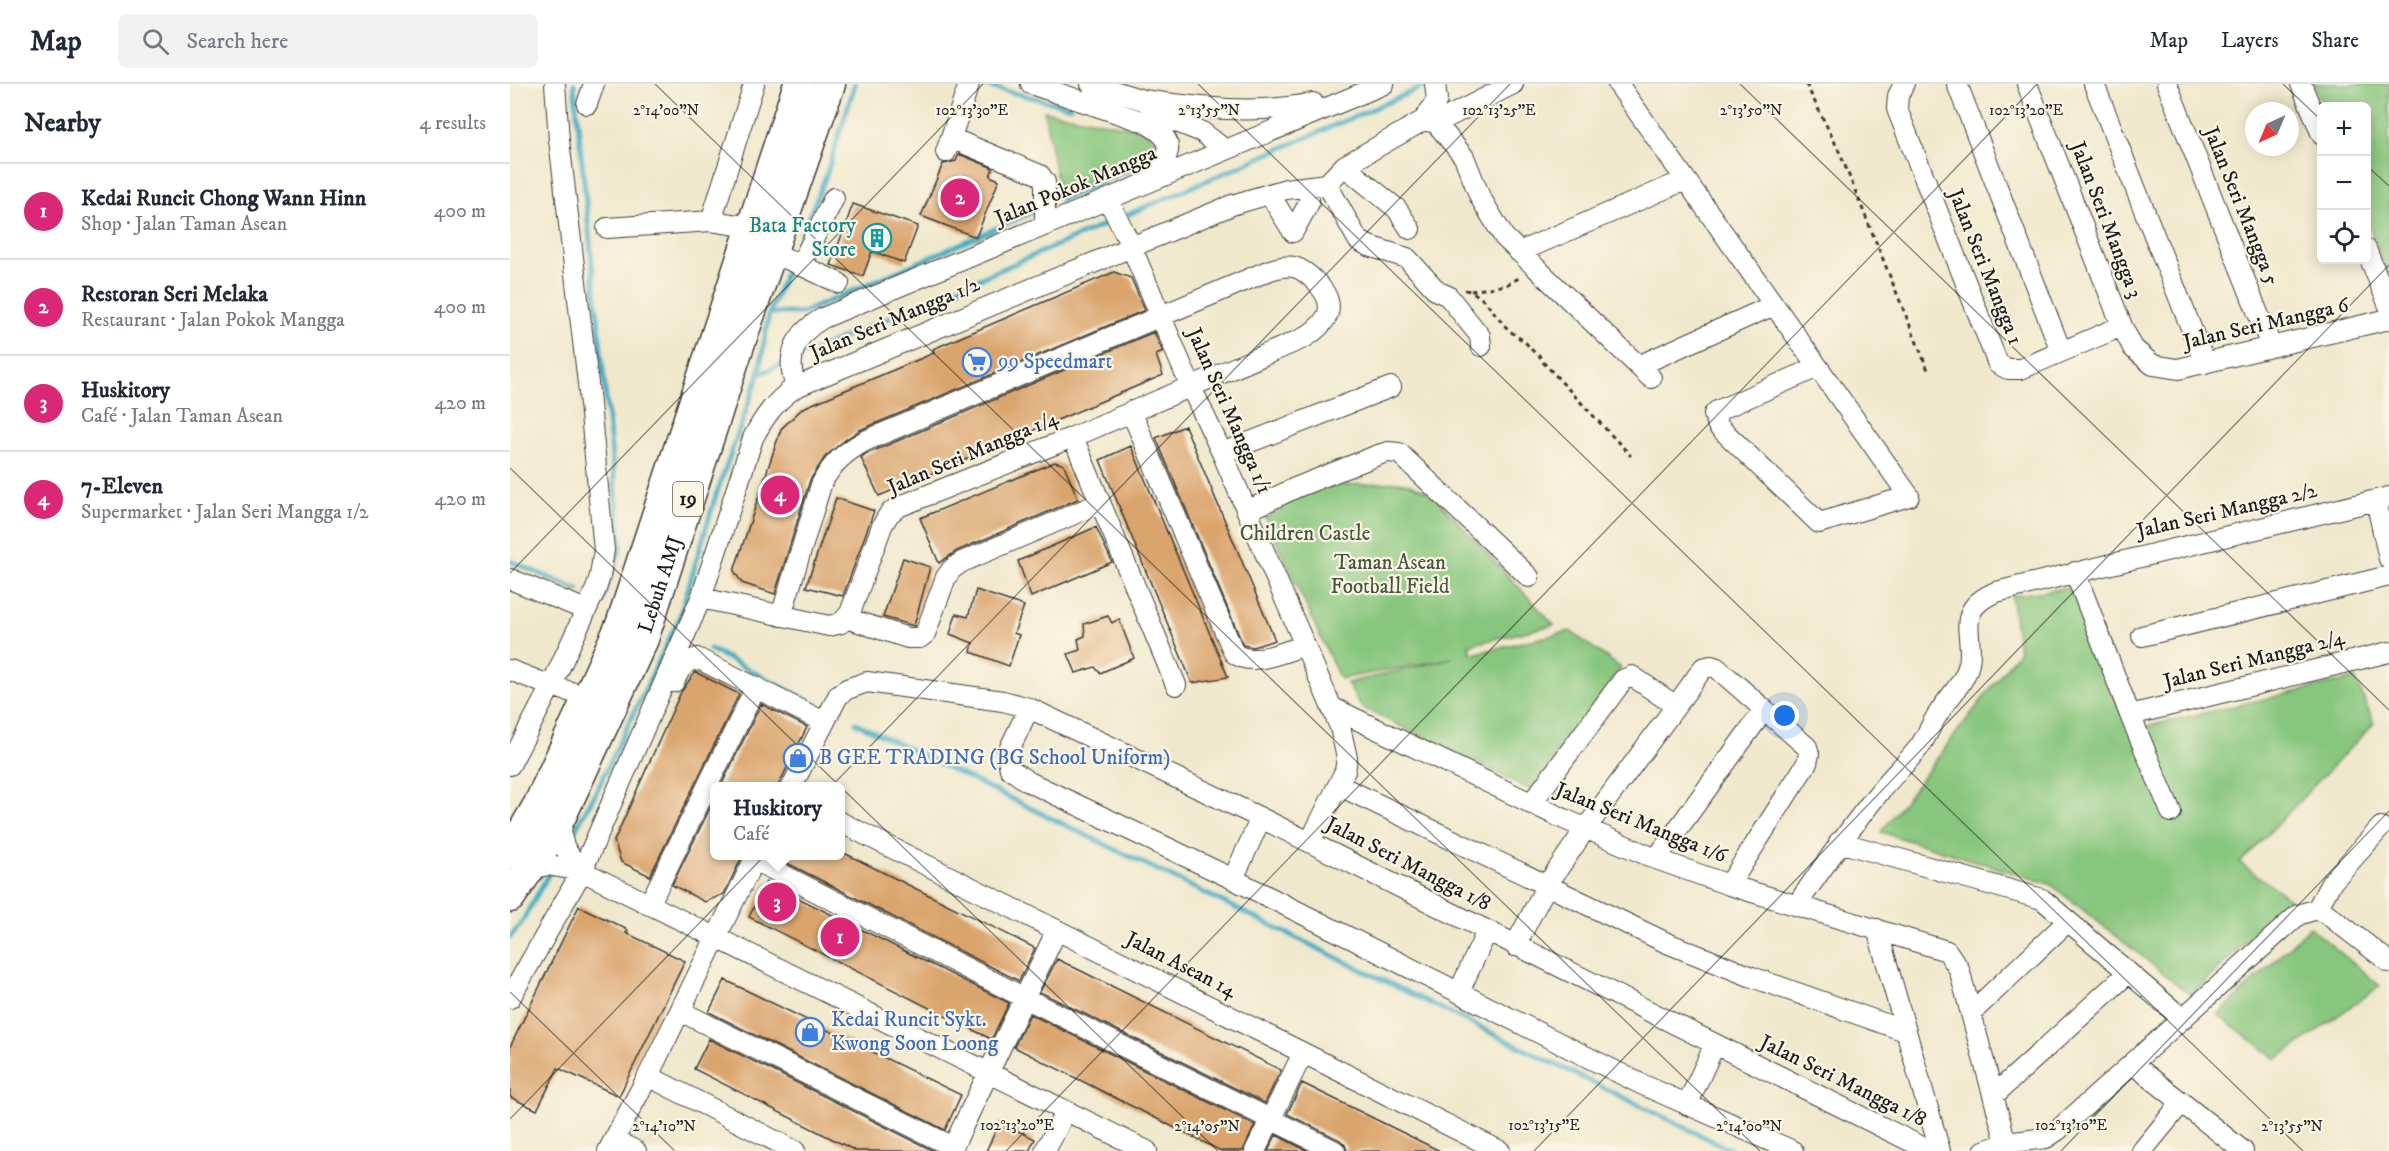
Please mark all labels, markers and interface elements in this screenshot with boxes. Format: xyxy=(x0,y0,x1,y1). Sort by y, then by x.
search box xyxy=(118,14,538,68)
text: Map xyxy=(30,24,82,59)
icon: search xyxy=(139,25,172,58)
text: Search here xyxy=(187,28,288,55)
text: Map xyxy=(2149,28,2188,54)
text: Layers xyxy=(2221,28,2279,54)
text: Share xyxy=(2312,28,2359,54)
text: 2°14'00"N xyxy=(633,101,699,120)
text: 102°13'30"E xyxy=(936,101,1009,120)
text: 2°13'55"N xyxy=(1178,101,1240,120)
text: 102°13'25"E xyxy=(1462,101,1536,120)
text: 2°13'50"N xyxy=(1720,101,1782,120)
text: 102°13'20"E xyxy=(1989,101,2063,120)
north arrow xyxy=(2245,102,2299,156)
map controls xyxy=(2317,102,2371,264)
button: + xyxy=(2317,102,2371,156)
text: Nearby xyxy=(24,107,101,140)
text: 4 results xyxy=(419,111,486,136)
street label: Jalan Seri Mangga 5 xyxy=(2197,121,2285,289)
street label: Jalan Seri Mangga 3 xyxy=(2063,136,2148,302)
street label: Jalan Pokok Mangga xyxy=(989,140,1161,233)
button: − xyxy=(2317,156,2371,210)
pin: 2 xyxy=(940,176,980,220)
street label: Jalan Seri Mangga 1 xyxy=(1941,183,2028,349)
text: Kedai Runcit Chong Wann Hinn xyxy=(81,185,366,212)
text: 1 xyxy=(40,199,47,224)
text: 400 m xyxy=(434,199,486,224)
button: locate xyxy=(2317,210,2371,264)
text: Shop · Jalan Taman Asean xyxy=(81,212,287,237)
place label: Bata Factory Store xyxy=(749,213,857,263)
building icon: Bata Factory Store xyxy=(861,222,893,254)
street label: Jalan Seri Mangga 1/2 xyxy=(804,271,984,367)
text: Restoran Seri Melaka xyxy=(81,281,268,308)
street label: Jalan Seri Mangga 6 xyxy=(2179,292,2352,356)
text: 2 xyxy=(39,295,48,320)
text: 400 m xyxy=(434,295,486,320)
text: Restaurant · Jalan Pokok Mangga xyxy=(81,308,345,333)
street label: Jalan Seri Mangga 1/1 xyxy=(1180,322,1277,498)
supermarket icon: 99 Speedmart xyxy=(961,346,993,378)
place label: 99 Speedmart xyxy=(997,349,1112,375)
text: Huskitory xyxy=(81,377,170,404)
text: 3 xyxy=(40,391,47,416)
text: 420 m xyxy=(435,391,486,416)
text: Café · Jalan Taman Asean xyxy=(81,404,283,429)
street label: Jalan Seri Mangga 1/4 xyxy=(882,405,1063,501)
pin: 4 xyxy=(760,472,800,518)
text: 7-Eleven xyxy=(81,473,163,500)
street label: Jalan Seri Mangga 2/2 xyxy=(2132,477,2320,545)
road number: 19 xyxy=(673,482,703,516)
text: 4 xyxy=(38,487,49,512)
text: 420 m xyxy=(435,487,486,512)
text: Supermarket · Jalan Seri Mangga 1/2 xyxy=(81,500,369,525)
park label: Children Castle xyxy=(1240,521,1371,547)
street label: Lebuh AMJ xyxy=(633,533,689,636)
park label: Taman Asean Football Field xyxy=(1331,550,1450,600)
street label: Jalan Seri Mangga 2/4 xyxy=(2159,625,2348,696)
your location xyxy=(1770,701,1799,730)
shop icon: B GEE TRADING (BG School Uniform) xyxy=(782,742,814,774)
place label: B GEE TRADING (BG School Uniform) xyxy=(819,745,1170,771)
street label: Jalan Seri Mangga 1/6 xyxy=(1550,776,1731,870)
popup xyxy=(710,782,845,860)
text: Huskitory xyxy=(733,795,822,822)
street label: Jalan Seri Mangga 1/8 xyxy=(1319,810,1495,917)
text: Café xyxy=(733,822,769,847)
pin: 3 xyxy=(758,880,796,924)
pin: 1 xyxy=(820,914,860,960)
street label: Jalan Asean 14 xyxy=(1119,925,1242,1004)
place label: Kedai Runcit Sykt. Kwong Soon Loong xyxy=(831,1007,999,1057)
shop icon: Kedai Runcit Sykt. Kwong Soon Loong xyxy=(794,1016,826,1048)
street label: Jalan Seri Mangga 1/8 xyxy=(1754,1029,1930,1133)
text: 102°13'20"E xyxy=(980,1116,1054,1135)
text: 102°13'15"E xyxy=(1508,1116,1580,1135)
text: 102°13'10"E xyxy=(2035,1116,2107,1135)
text: 2°14'10"N xyxy=(632,1117,696,1136)
text: 2°14'05"N xyxy=(1174,1117,1240,1136)
text: 2°14'00"N xyxy=(1716,1117,1782,1136)
text: 2°13'55"N xyxy=(2261,1117,2323,1136)

